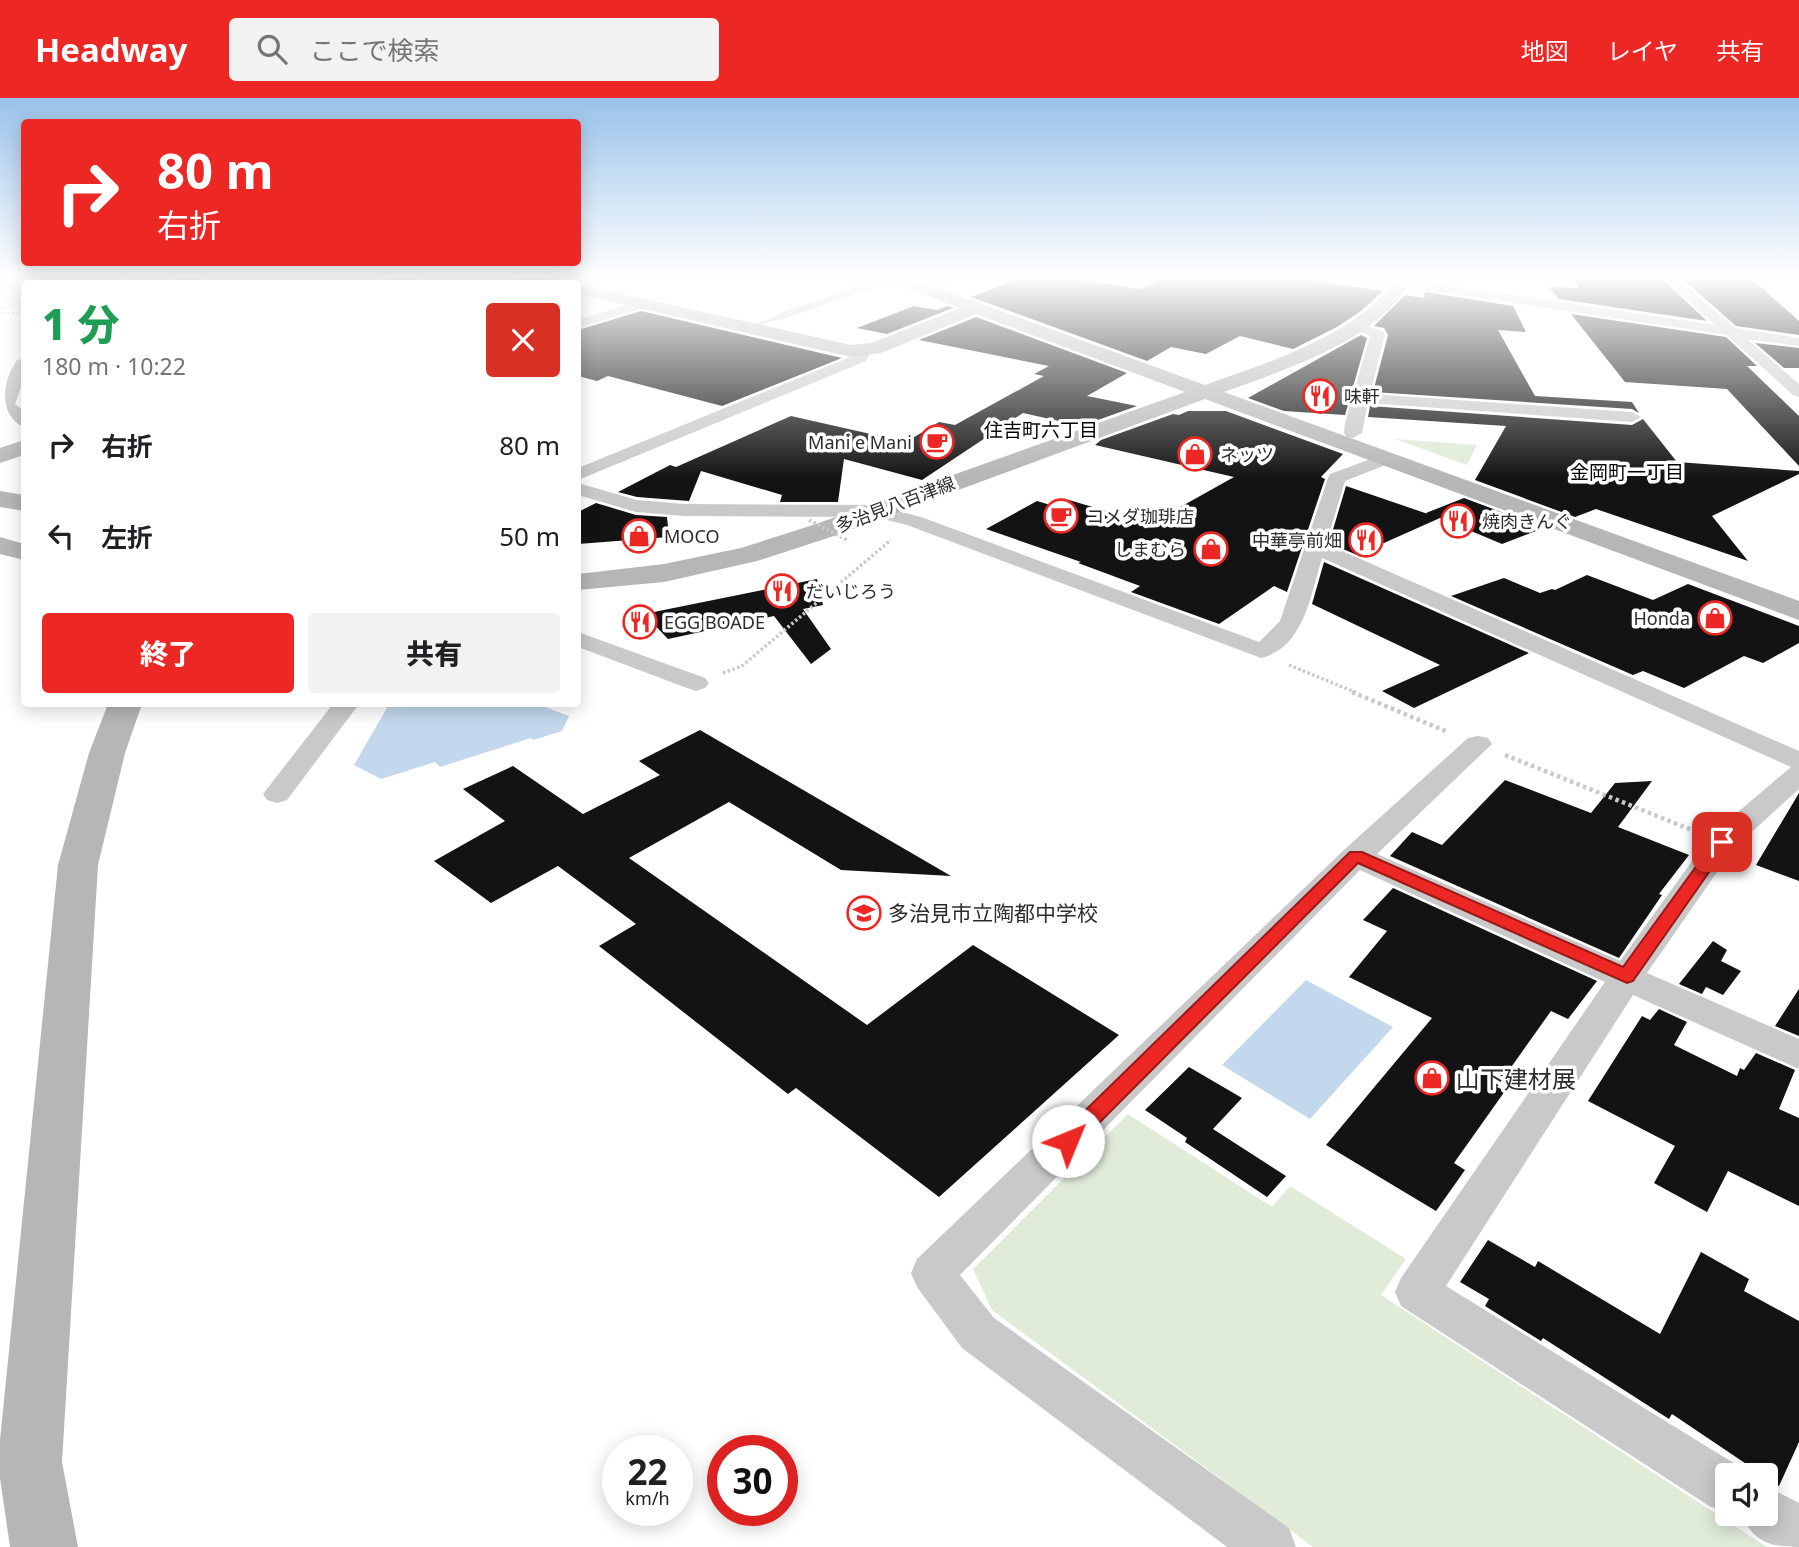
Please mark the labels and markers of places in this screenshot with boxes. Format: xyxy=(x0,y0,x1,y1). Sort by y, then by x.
restaurant icon: 味軒 xyxy=(1301,377,1339,415)
place label: 味軒 xyxy=(1344,384,1380,408)
cafe icon: Mani e Mani xyxy=(918,423,956,461)
place label: Mani e Mani xyxy=(808,430,912,454)
shop icon: ネッツ xyxy=(1176,435,1214,473)
place label: ネッツ xyxy=(1220,442,1274,466)
cafe icon: コメダ珈琲店 xyxy=(1042,497,1080,535)
restaurant icon: 焼肉きんぐ xyxy=(1439,502,1477,540)
place label: コメダ珈琲店 xyxy=(1086,504,1194,528)
place label: 焼肉きんぐ xyxy=(1482,509,1572,533)
shop icon: MOCO xyxy=(620,517,658,555)
restaurant icon: 中華亭前畑 xyxy=(1347,521,1385,559)
place label: MOCO xyxy=(664,524,719,548)
place label: 中華亭前畑 xyxy=(1252,528,1342,552)
shop icon: しまむら xyxy=(1192,530,1230,568)
place label: しまむら xyxy=(1114,537,1186,561)
restaurant icon: だいじろう xyxy=(763,572,801,610)
place label: だいじろう xyxy=(806,579,896,603)
shop icon: Honda xyxy=(1696,599,1734,637)
restaurant icon: EGG BOADE xyxy=(621,603,659,641)
place label: Honda xyxy=(1633,606,1690,630)
place label: EGG BOADE xyxy=(664,610,765,634)
pin xyxy=(1692,812,1752,872)
school or university icon: 多治見市立陶都中学校 xyxy=(845,894,883,932)
place label: 多治見市立陶都中学校 xyxy=(888,899,1098,927)
shop icon: 山下建材展 xyxy=(1413,1059,1451,1097)
place label: 山下建材展 xyxy=(1456,1062,1576,1095)

